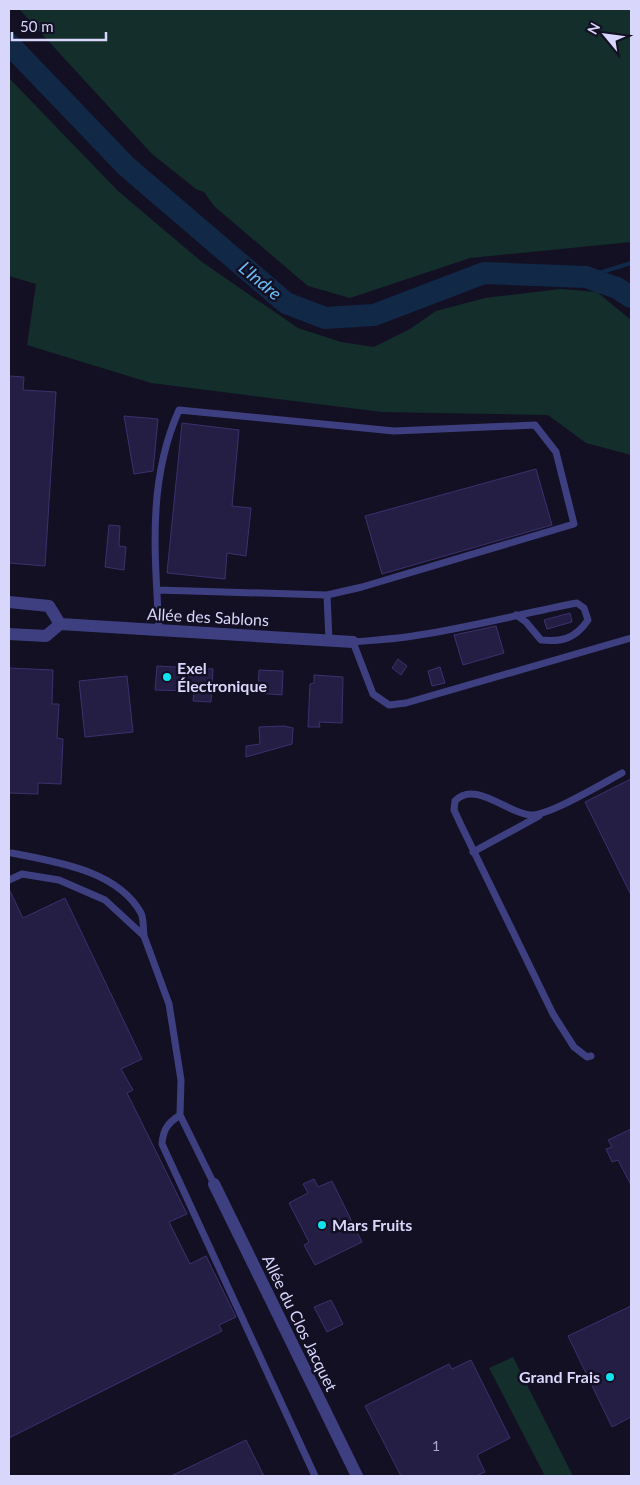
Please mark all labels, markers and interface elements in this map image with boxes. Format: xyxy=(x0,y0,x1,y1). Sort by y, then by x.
scale bar xyxy=(12,10,106,42)
north arrow xyxy=(580,10,630,60)
text: 50 m xyxy=(20,17,54,35)
text: N xyxy=(583,20,603,37)
water label: L'Indre xyxy=(235,256,286,304)
street label: Allée des Sablons xyxy=(147,604,269,629)
place label: Exel Électronique xyxy=(177,658,267,695)
marker: Exel Électronique xyxy=(161,671,173,683)
place label: Mars Fruits xyxy=(332,1215,412,1234)
marker: Mars Fruits xyxy=(316,1219,328,1231)
street label: Allée du Clos Jacquet xyxy=(259,1252,342,1394)
place label: Grand Frais xyxy=(519,1367,600,1386)
marker: Grand Frais xyxy=(604,1371,616,1383)
house number: 1 xyxy=(432,1437,440,1454)

